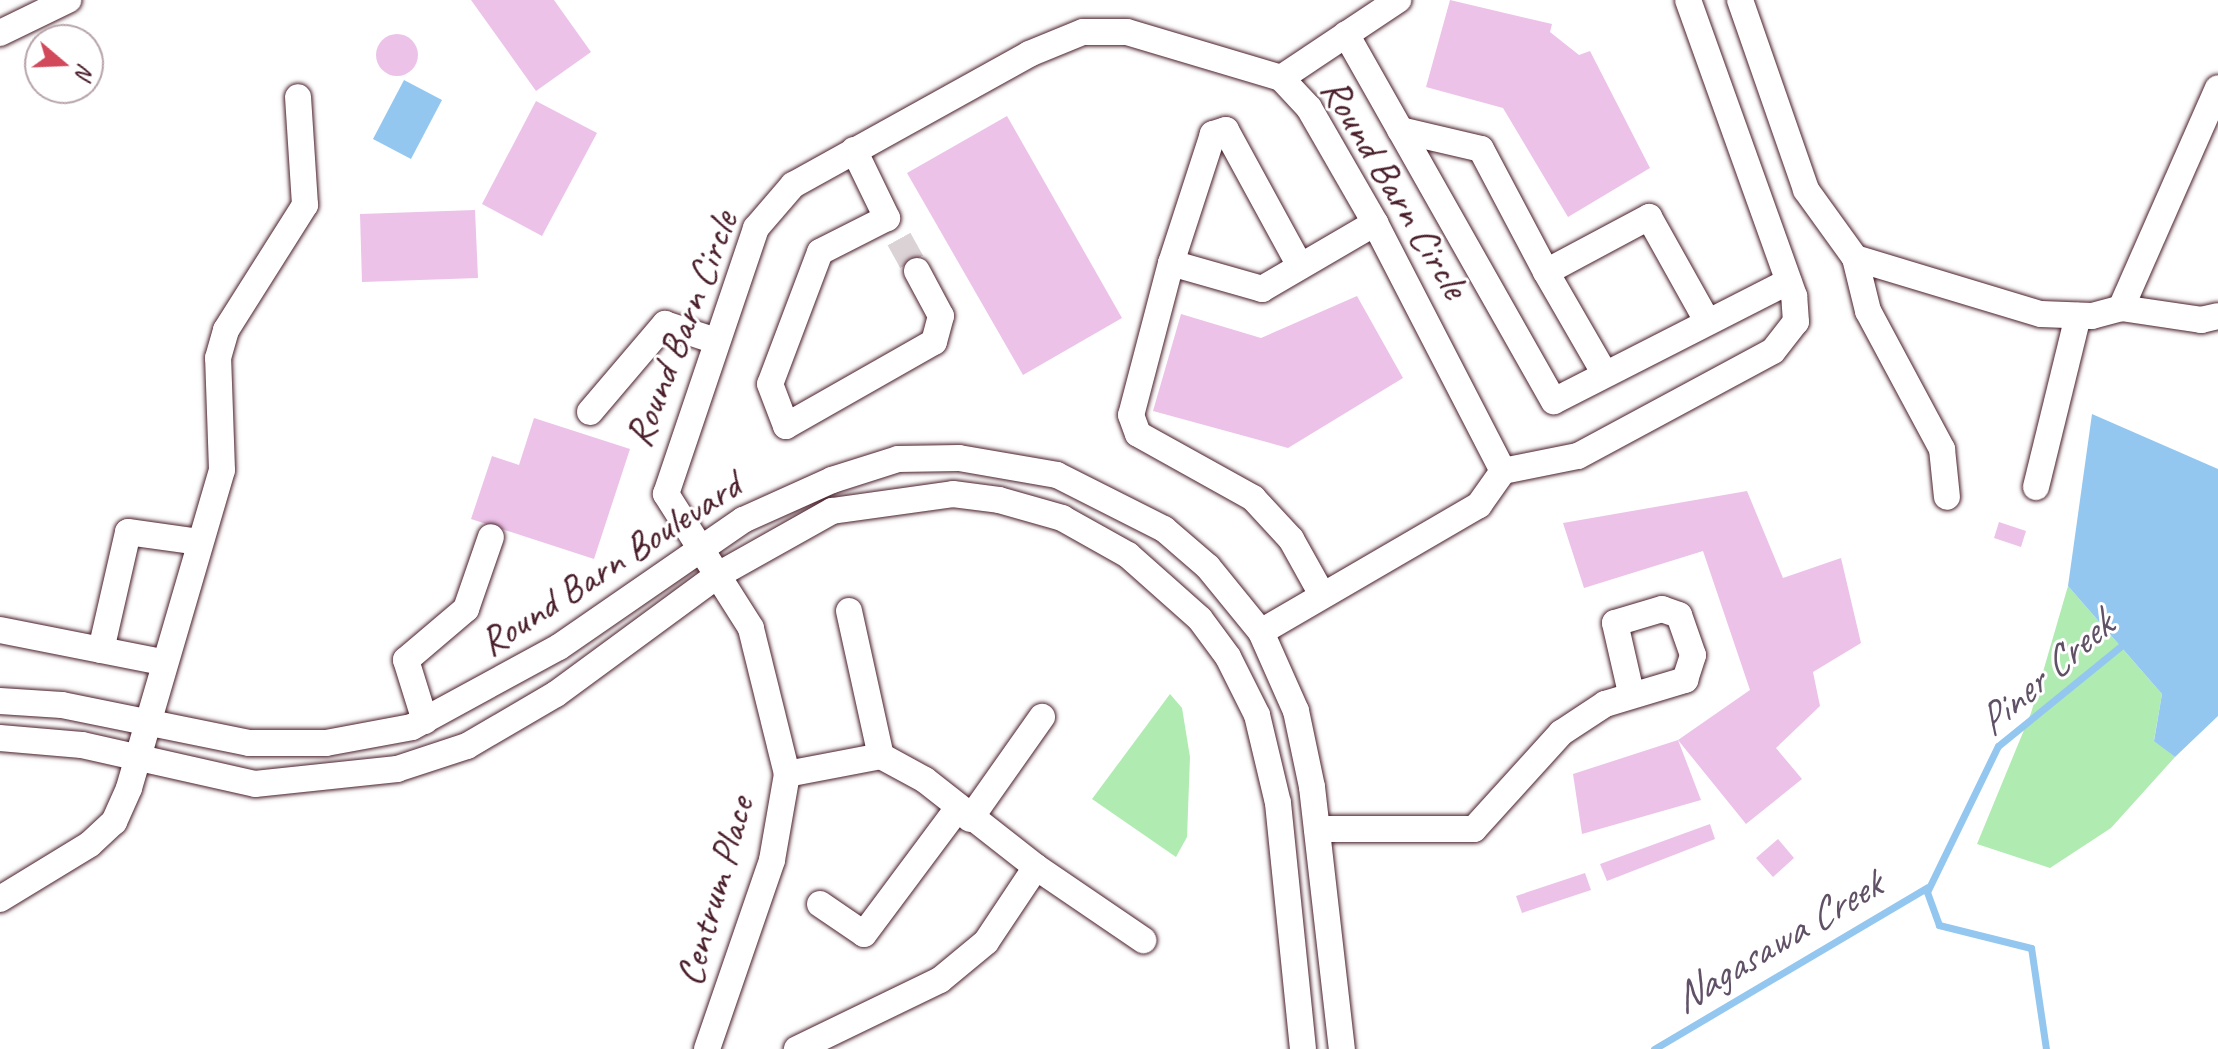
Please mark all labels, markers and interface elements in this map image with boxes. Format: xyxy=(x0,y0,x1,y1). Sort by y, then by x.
north arrow xyxy=(24,24,104,104)
text: N xyxy=(69,60,100,82)
street label: Round Barn Circle xyxy=(1310,69,1480,307)
street label: Round Barn Circle xyxy=(614,204,748,454)
street label: Round Barn Boulevard xyxy=(469,461,751,667)
water label: Piner Creek xyxy=(1967,601,2123,747)
street label: Centrum Place xyxy=(664,791,764,991)
water label: Nagasawa Creek xyxy=(1663,860,1891,1024)

